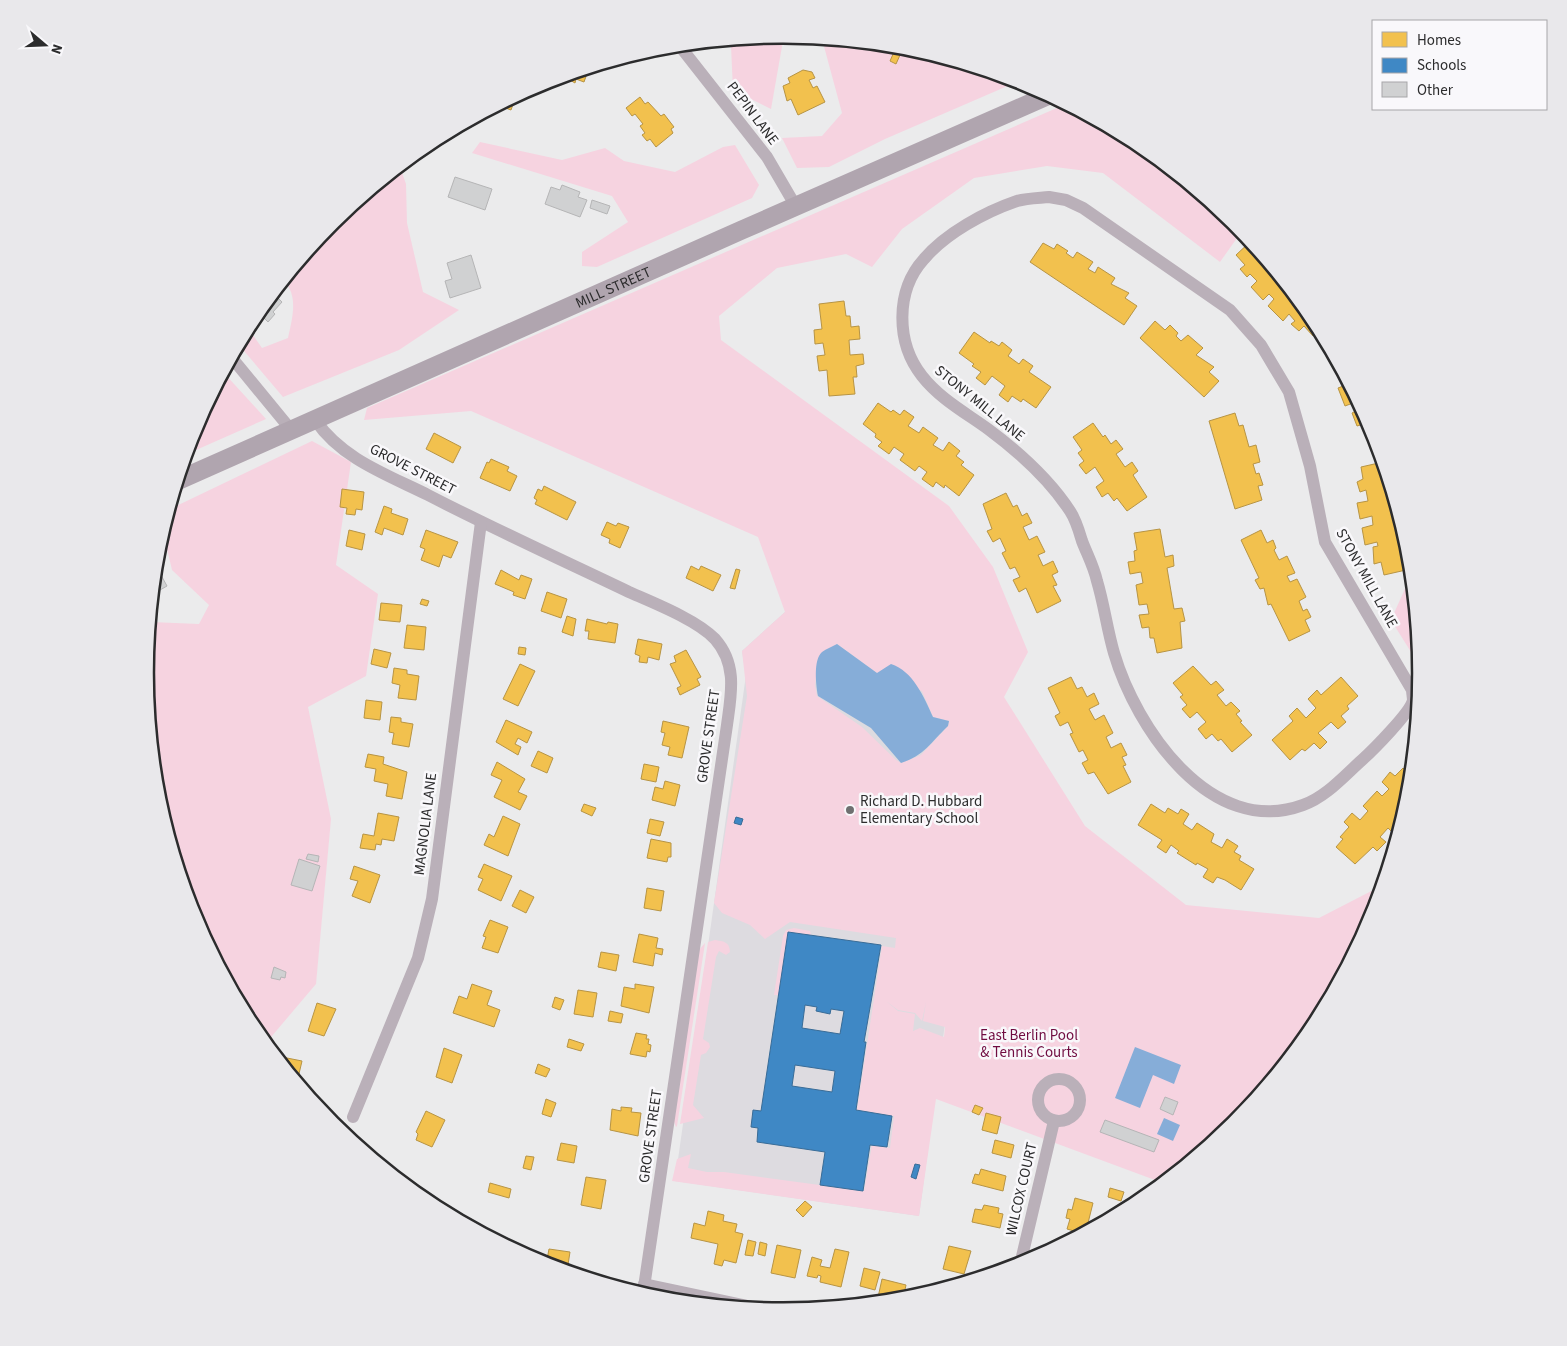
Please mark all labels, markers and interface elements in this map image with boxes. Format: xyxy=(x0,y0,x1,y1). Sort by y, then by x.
north arrow xyxy=(20,20,70,70)
legend xyxy=(1372,20,1547,110)
text: Homes xyxy=(1417,30,1461,51)
text: N xyxy=(45,41,67,57)
text: Schools xyxy=(1417,55,1466,76)
street label: PEPIN LANE xyxy=(722,77,783,149)
text: Other xyxy=(1417,80,1454,101)
street label: MILL STREET xyxy=(572,262,654,314)
street label: STONY MILL LANE xyxy=(930,360,1029,446)
street label: GROVE STREET xyxy=(366,439,460,500)
street label: STONY MILL LANE xyxy=(1331,525,1403,632)
street label: GROVE STREET xyxy=(692,688,725,784)
street label: MAGNOLIA LANE xyxy=(409,771,442,877)
place label: Richard D. Hubbard Elementary School xyxy=(860,791,982,829)
marker: Richard D. Hubbard Elementary School xyxy=(844,804,856,816)
park label: East Berlin Pool & Tennis Courts xyxy=(980,1025,1078,1063)
street label: GROVE STREET xyxy=(634,1088,667,1184)
street label: WILCOX COURT xyxy=(1001,1140,1042,1238)

